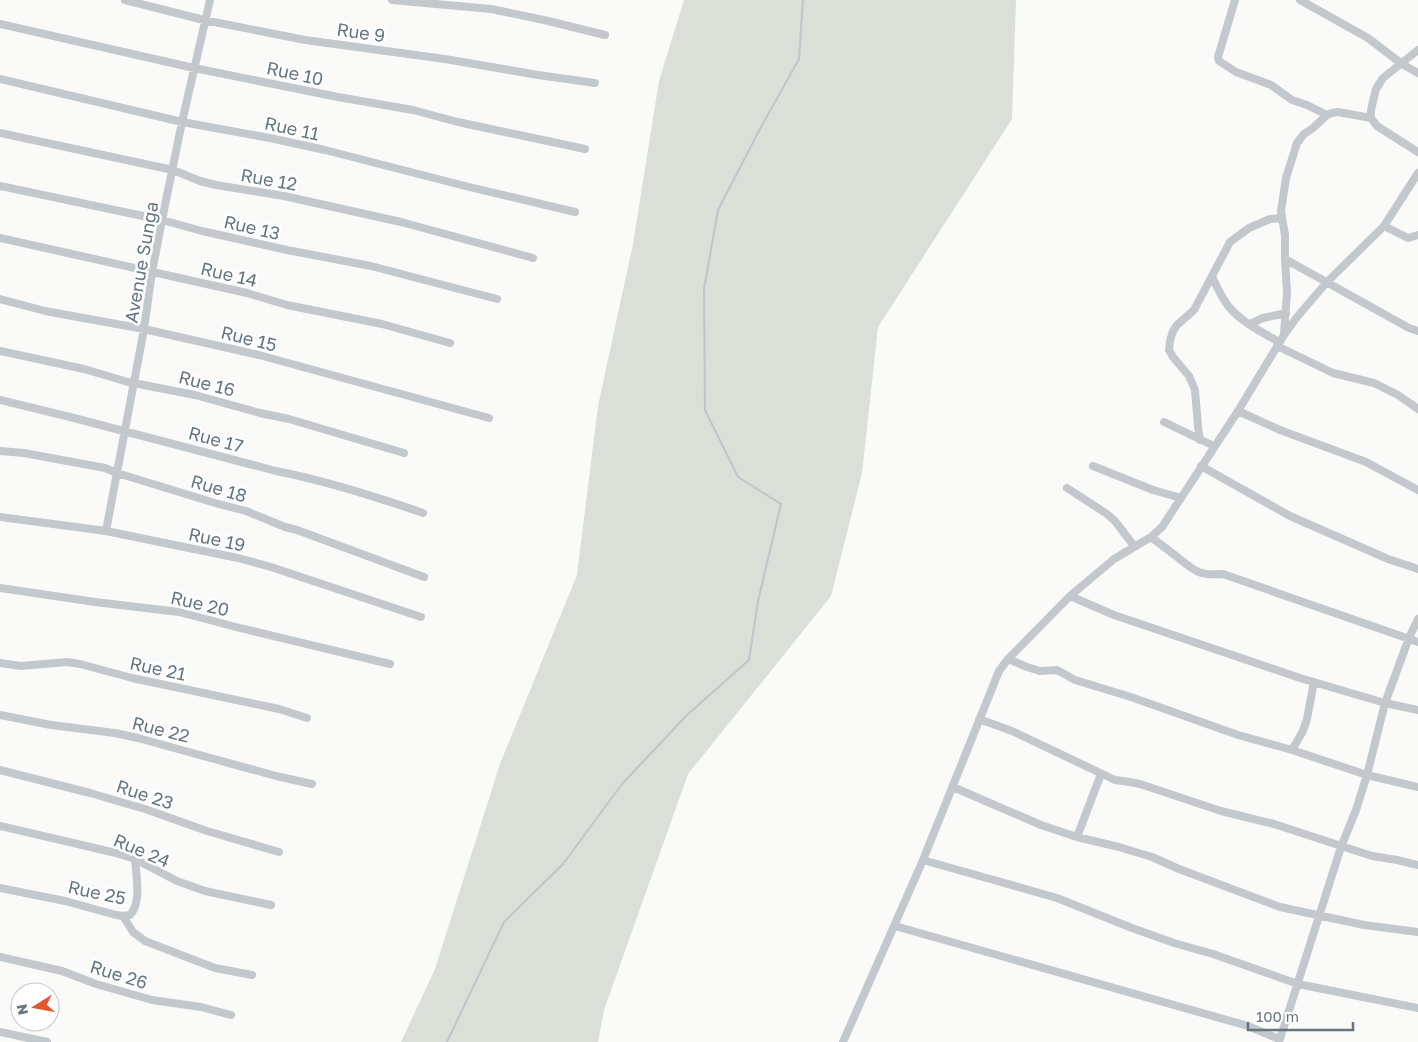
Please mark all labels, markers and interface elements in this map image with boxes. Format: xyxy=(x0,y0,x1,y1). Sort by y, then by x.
street label: Rue 9 xyxy=(335,18,387,46)
street label: Rue 10 xyxy=(265,56,325,90)
street label: Rue 11 xyxy=(263,112,322,145)
street label: Rue 12 xyxy=(239,163,299,195)
street label: Avenue Sunga xyxy=(120,200,162,324)
street label: Rue 13 xyxy=(222,210,282,244)
street label: Rue 14 xyxy=(199,257,259,291)
street label: Rue 15 xyxy=(219,320,279,356)
street label: Rue 16 xyxy=(177,365,237,401)
street label: Rue 17 xyxy=(186,421,246,457)
street label: Rue 18 xyxy=(188,470,250,506)
street label: Rue 19 xyxy=(187,522,247,556)
street label: Rue 20 xyxy=(169,586,231,620)
street label: Rue 21 xyxy=(128,651,188,685)
street label: Rue 22 xyxy=(130,711,192,747)
street label: Rue 23 xyxy=(114,774,176,814)
street label: Rue 24 xyxy=(110,828,174,872)
street label: Rue 25 xyxy=(66,875,128,909)
street label: Rue 26 xyxy=(88,955,150,993)
north arrow xyxy=(10,982,60,1032)
scale bar xyxy=(1248,1000,1353,1032)
text: N xyxy=(12,1003,31,1016)
text: 100 m xyxy=(1256,1007,1299,1025)

